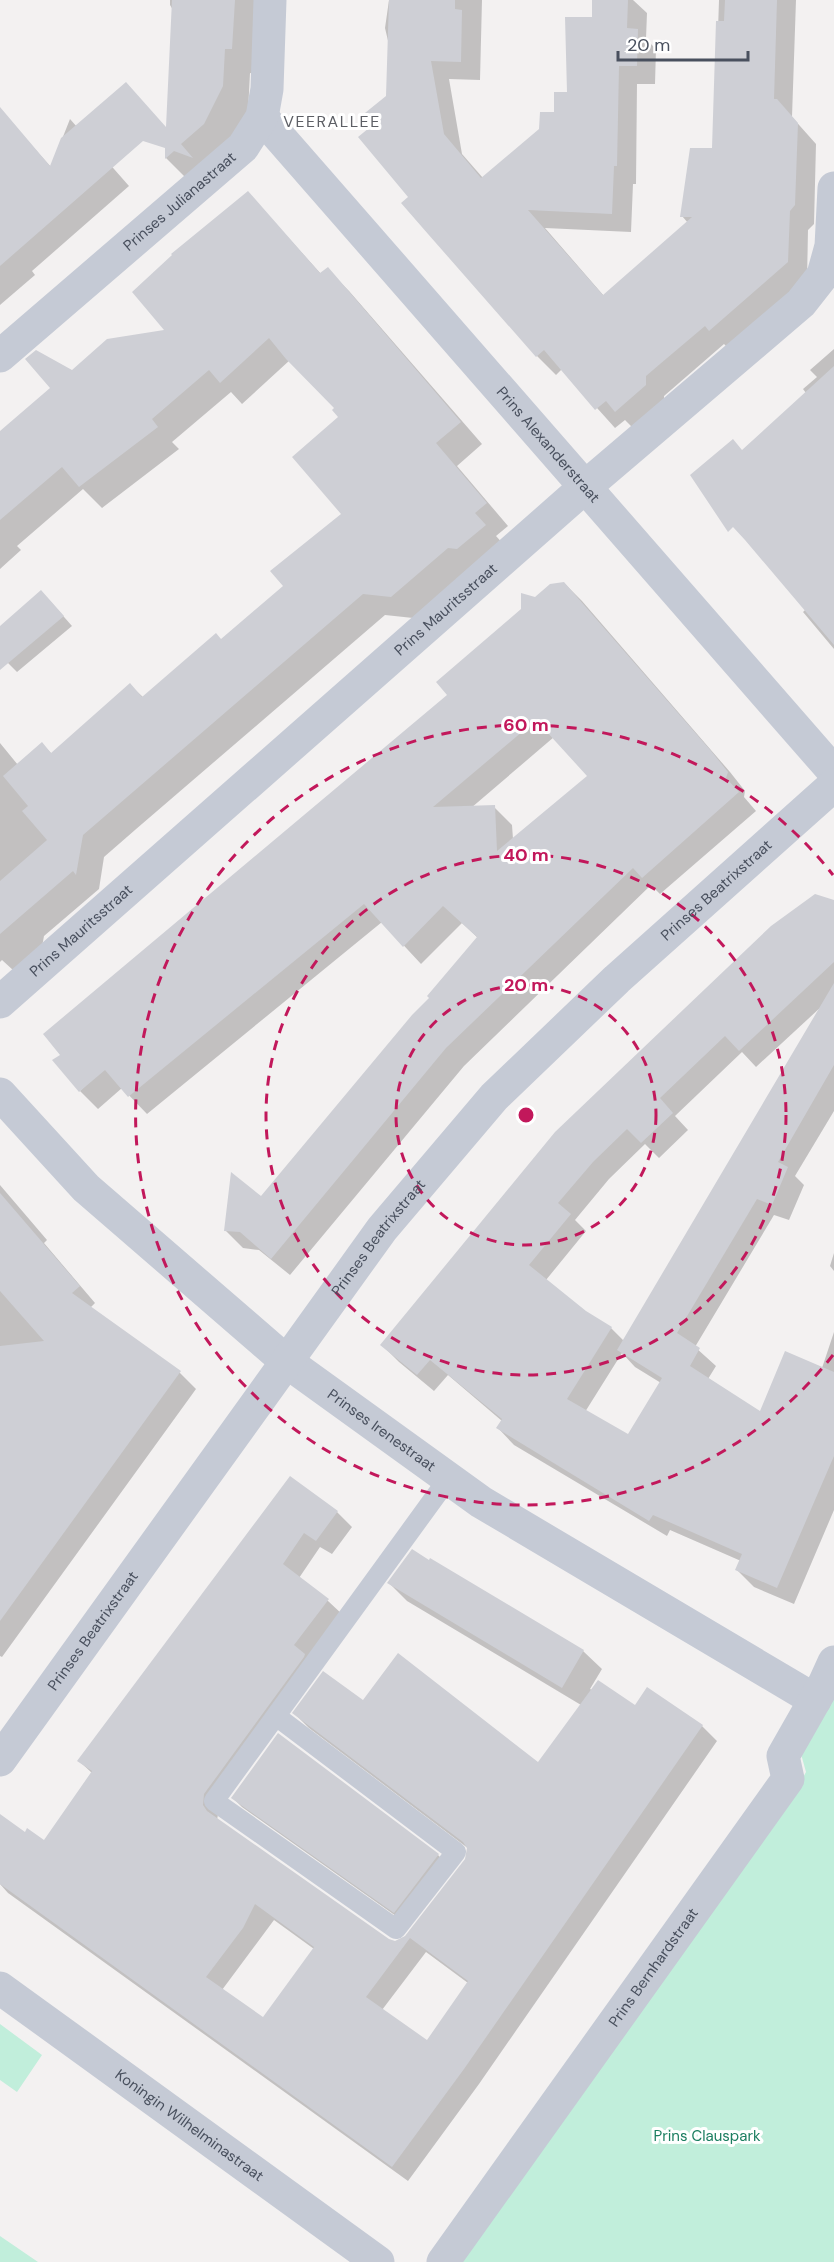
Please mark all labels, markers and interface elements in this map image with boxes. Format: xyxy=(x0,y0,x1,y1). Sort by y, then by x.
scale bar xyxy=(618,24,748,62)
text: 20 m xyxy=(627,33,670,57)
district label: VEERALLEE xyxy=(283,111,381,132)
street label: Prinses Julianastraat xyxy=(119,147,240,256)
street label: Prins Alexanderstraat xyxy=(492,382,604,507)
street label: Prins Mauritsstraat xyxy=(390,559,502,660)
text: 60 m xyxy=(503,713,549,737)
street label: Prinses Beatrixstraat xyxy=(656,835,776,945)
text: 40 m xyxy=(503,843,549,867)
street label: Prins Mauritsstraat xyxy=(25,880,137,981)
text: 20 m xyxy=(504,973,548,997)
centre of rings xyxy=(516,1105,536,1125)
street label: Prinses Beatrixstraat xyxy=(327,1175,430,1300)
street label: Prinses Irenestraat xyxy=(323,1384,440,1476)
street label: Prinses Beatrixstraat xyxy=(43,1567,143,1695)
street label: Prins Bernhardstraat xyxy=(604,1904,703,2031)
street label: Koningin Wilhelminastraat xyxy=(111,2065,268,2186)
park label: Prins Clauspark xyxy=(653,2126,761,2146)

